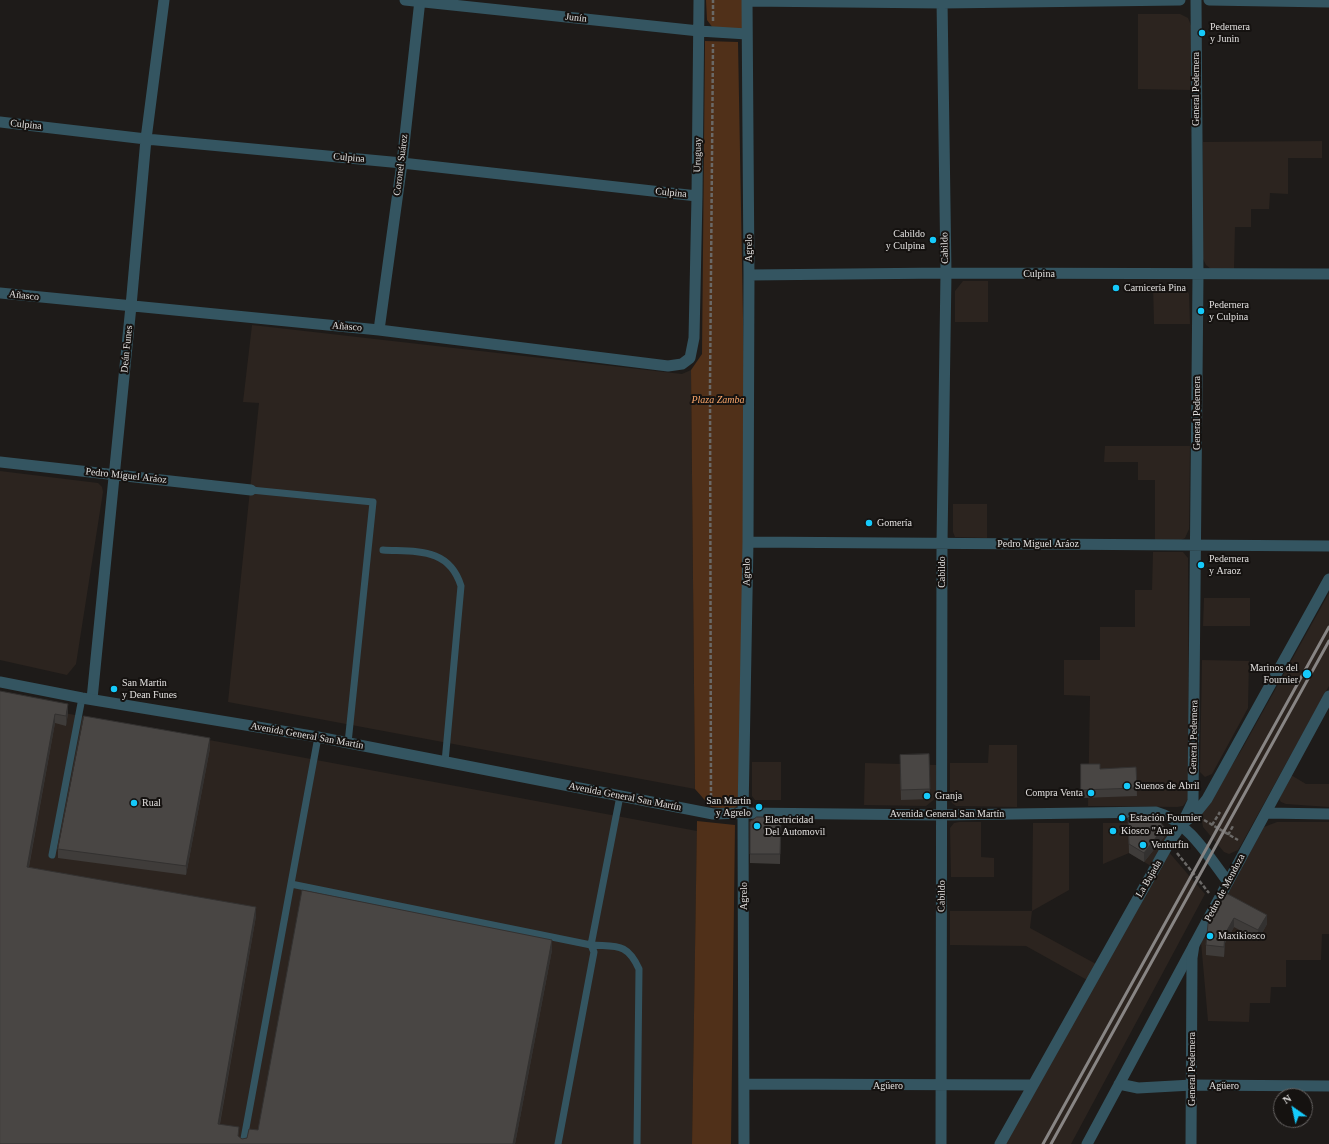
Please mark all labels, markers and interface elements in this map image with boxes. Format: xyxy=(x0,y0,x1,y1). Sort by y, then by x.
street label: Junín xyxy=(565,11,587,25)
place label: Pedernera y Junin xyxy=(1210,21,1250,44)
marker: Pedernera y Junin xyxy=(1197,28,1207,38)
street label: General Pedernera xyxy=(1190,52,1202,126)
street label: Culpina xyxy=(10,117,42,133)
street label: Coronel Suárez xyxy=(391,134,411,196)
street label: Uruguay xyxy=(692,137,704,173)
street label: Culpina xyxy=(333,151,365,165)
street label: Culpina xyxy=(655,185,687,201)
place label: Cabildo y Culpina xyxy=(886,228,925,252)
street label: Cabildo xyxy=(939,232,951,264)
street label: Agrelo xyxy=(743,234,755,262)
marker: Cabildo y Culpina xyxy=(928,235,938,245)
street label: Culpina xyxy=(1023,268,1055,280)
place label: Carnicería Pina xyxy=(1124,282,1186,294)
marker: Carnicería Pina xyxy=(1111,283,1121,293)
street label: Añasco xyxy=(8,288,40,304)
place label: Pedernera y Culpina xyxy=(1209,299,1249,322)
marker: Pedernera y Culpina xyxy=(1196,306,1206,316)
street label: Añasco xyxy=(332,320,362,334)
street label: Deán Funes xyxy=(119,325,135,373)
street label: General Pedernera xyxy=(1191,376,1203,450)
park label: Plaza Zamba xyxy=(691,394,745,406)
street label: Pedro Miguel Aráoz xyxy=(85,466,167,486)
place label: Gomería xyxy=(877,517,912,529)
marker: Gomería xyxy=(864,518,874,528)
street label: Pedro Miguel Aráoz xyxy=(997,538,1079,550)
place label: Pedernera y Araoz xyxy=(1209,553,1249,576)
street label: Cabildo xyxy=(936,556,948,588)
street label: Agrelo xyxy=(741,558,753,586)
marker: Pedernera y Araoz xyxy=(1196,560,1206,570)
place label: Marinos del Fournier xyxy=(1250,662,1298,686)
marker: Marinos del Fournier xyxy=(1301,668,1313,680)
place label: San Martin y Dean Funes xyxy=(122,677,177,700)
marker: San Martin y Dean Funes xyxy=(109,684,119,694)
street label: General Pedernera xyxy=(1187,700,1201,774)
street label: Avenida General San Martín xyxy=(250,720,364,752)
street label: Avenida General San Martín xyxy=(568,780,682,814)
place label: Suenos de Abril xyxy=(1135,780,1199,792)
marker: Suenos de Abril xyxy=(1122,781,1132,791)
place label: Compra Venta xyxy=(1026,787,1083,799)
marker: Compra Venta xyxy=(1086,788,1096,798)
place label: Granja xyxy=(935,790,962,802)
marker: Granja xyxy=(922,791,932,801)
place label: San Martin y Agrelo xyxy=(706,795,751,818)
place label: Rual xyxy=(142,797,161,809)
marker: Rual xyxy=(129,798,139,808)
marker: San Martin y Agrelo xyxy=(754,802,764,812)
street label: Avenida General San Martín xyxy=(890,808,1004,820)
place label: Estación Fournier xyxy=(1130,812,1201,824)
marker: Estación Fournier xyxy=(1117,813,1127,823)
place label: Electricidad Del Automovil xyxy=(765,814,825,838)
marker: Electricidad Del Automovil xyxy=(752,821,762,831)
place label: Kiosco "Ana" xyxy=(1121,825,1177,837)
marker: Kiosco "Ana" xyxy=(1108,826,1118,836)
place label: Venturfin xyxy=(1151,839,1189,851)
marker: Venturfin xyxy=(1138,840,1148,850)
street label: Pedro de Mendoza xyxy=(1202,852,1248,924)
street label: La Bajada xyxy=(1134,858,1164,900)
street label: Cabildo xyxy=(936,880,948,912)
street label: Agrelo xyxy=(738,882,750,910)
place label: Maxikiosco xyxy=(1218,930,1265,942)
marker: Maxikiosco xyxy=(1205,931,1215,941)
street label: General Pedernera xyxy=(1186,1032,1198,1106)
street label: Agüero xyxy=(873,1080,903,1092)
street label: Agüero xyxy=(1209,1080,1239,1092)
north arrow xyxy=(1273,1088,1313,1128)
text: N xyxy=(1280,1092,1293,1106)

